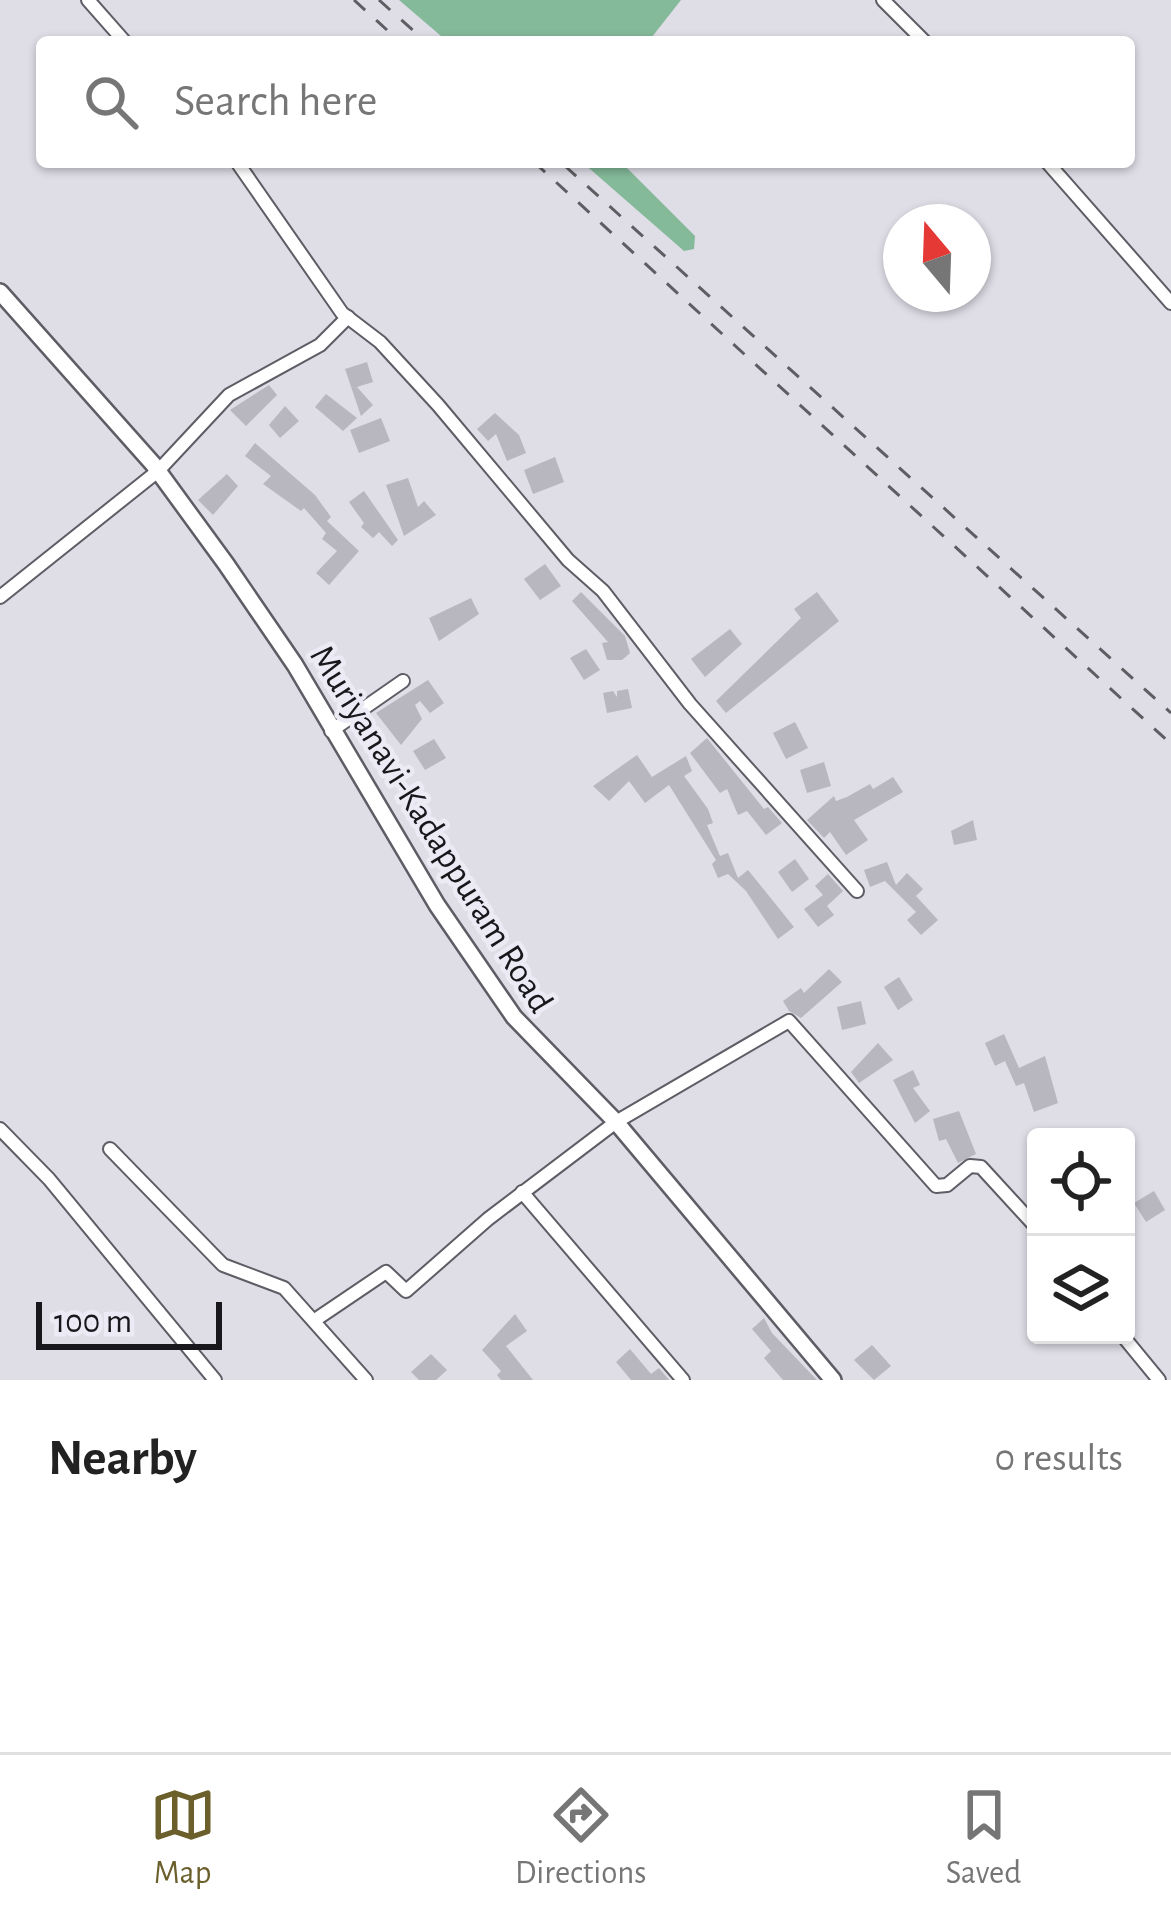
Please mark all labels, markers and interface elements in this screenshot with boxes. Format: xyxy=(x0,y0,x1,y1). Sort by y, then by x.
search box xyxy=(36,36,1135,168)
icon: search xyxy=(78,69,144,135)
text: Search here xyxy=(174,79,377,124)
north arrow xyxy=(883,204,991,312)
street label: Muriyanavi-Kadappuram Road xyxy=(303,639,559,1019)
map controls xyxy=(1027,1128,1135,1344)
button: locate xyxy=(1027,1128,1135,1236)
button: layers xyxy=(1027,1236,1135,1344)
scale bar xyxy=(36,1296,222,1349)
text: 100 m xyxy=(54,1306,132,1339)
text: Nearby xyxy=(48,1433,197,1484)
text: 0 results xyxy=(995,1439,1123,1478)
tab: Map xyxy=(150,1782,216,1894)
tab: Directions xyxy=(515,1782,646,1894)
tab: Saved xyxy=(946,1782,1021,1894)

